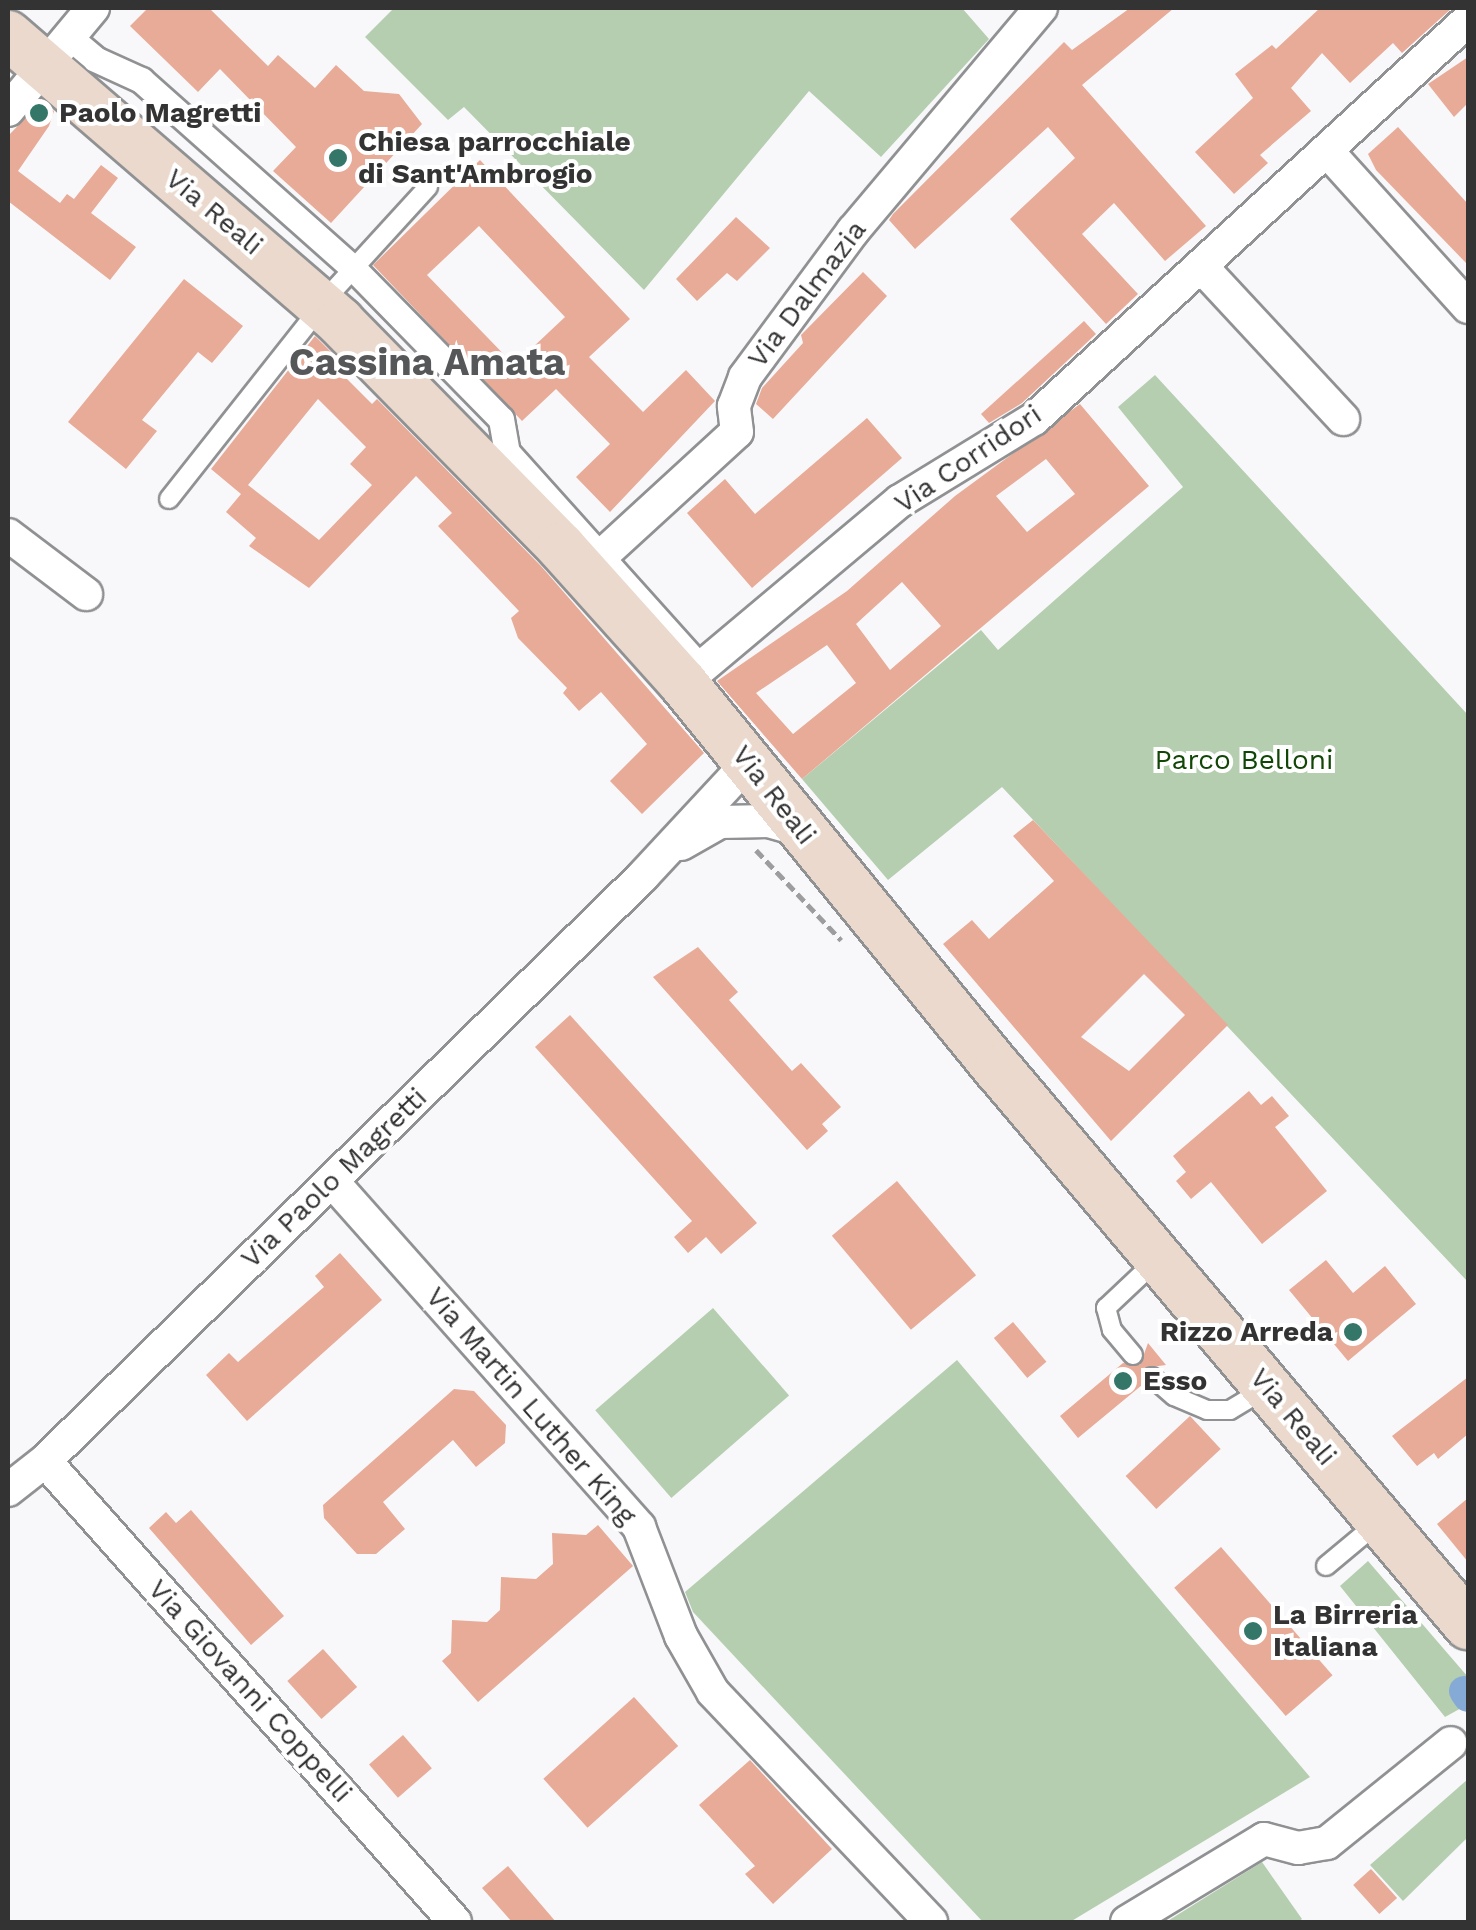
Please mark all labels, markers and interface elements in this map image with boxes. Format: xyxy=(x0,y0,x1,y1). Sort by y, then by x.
place label: Paolo Magretti xyxy=(59,96,261,130)
marker: Paolo Magretti xyxy=(28,102,50,124)
place label: Chiesa parrocchiale di Sant'Ambrogio xyxy=(358,125,631,191)
marker: Chiesa parrocchiale di Sant'Ambrogio xyxy=(327,147,349,169)
street label: Via Reali xyxy=(158,161,270,263)
street label: Via Dalmazia xyxy=(741,213,873,375)
district label: Cassina Amata xyxy=(288,340,566,386)
street label: Via Corridori xyxy=(888,397,1048,521)
street label: Via Reali xyxy=(725,738,823,852)
park label: Parco Belloni xyxy=(1154,743,1334,777)
street label: Via Paolo Magretti xyxy=(234,1080,434,1276)
street label: Via Martin Luther King xyxy=(418,1280,644,1532)
place label: Rizzo Arreda xyxy=(1159,1315,1333,1349)
marker: Rizzo Arreda xyxy=(1342,1321,1364,1343)
street label: Via Reali xyxy=(1242,1361,1344,1473)
place label: Esso xyxy=(1143,1364,1207,1398)
marker: Esso xyxy=(1112,1370,1134,1392)
street label: Via Giovanni Coppelli xyxy=(141,1572,359,1810)
place label: La Birreria Italiana xyxy=(1273,1598,1418,1664)
marker: La Birreria Italiana xyxy=(1242,1620,1264,1642)

